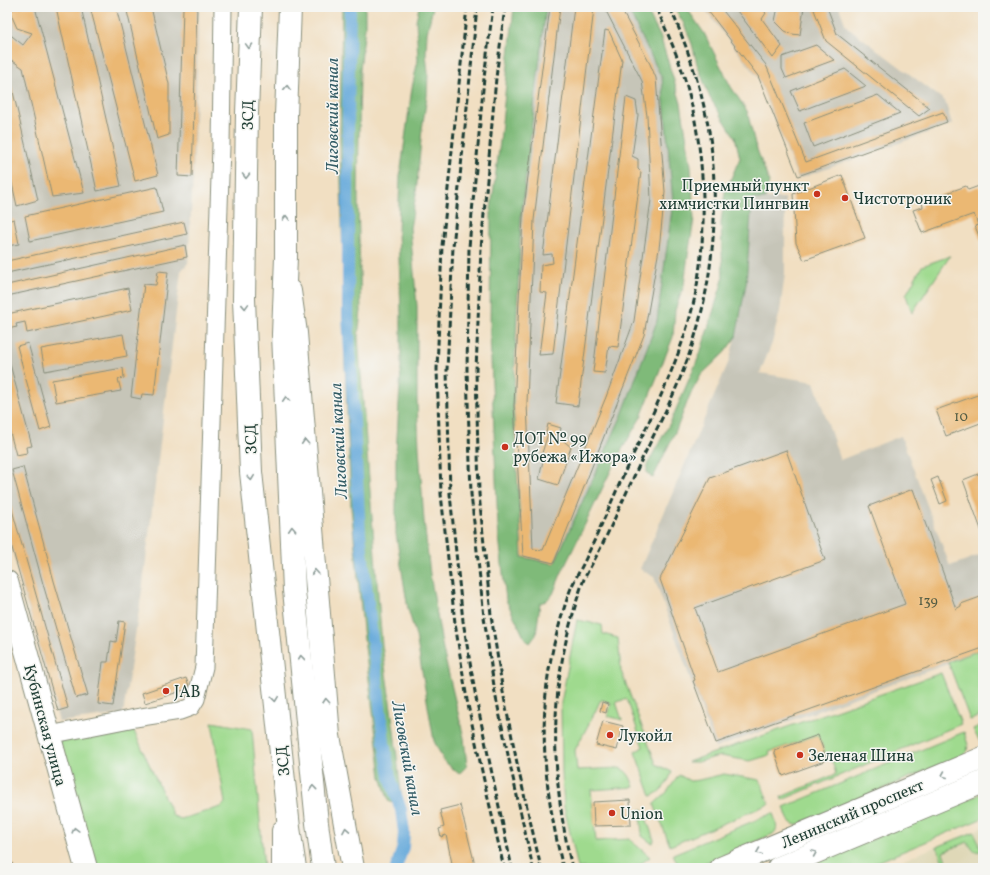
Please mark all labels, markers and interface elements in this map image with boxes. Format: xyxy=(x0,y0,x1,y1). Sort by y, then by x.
one-way arrow xyxy=(245,43,253,49)
water label: Лиговский канал xyxy=(322,58,345,175)
one-way arrow xyxy=(283,85,291,91)
street label: ЗСД xyxy=(238,99,260,131)
one-way arrow xyxy=(242,173,250,179)
place label: Приемный пункт химчистки Пингвин xyxy=(659,176,809,216)
marker: Приемный пункт химчистки Пингвин xyxy=(812,189,822,199)
place label: Чистотроник xyxy=(853,189,952,211)
marker: Чистотроник xyxy=(840,193,850,203)
one-way arrow xyxy=(282,215,290,221)
one-way arrow xyxy=(240,303,249,309)
water label: Лиговский канал xyxy=(325,382,354,501)
one-way arrow xyxy=(281,396,290,402)
house number: 10 xyxy=(954,408,968,427)
street label: ЗСД xyxy=(240,423,264,455)
place label: ДОТ № 99 рубежа «Ижора» xyxy=(513,429,637,469)
one-way arrow xyxy=(300,439,309,445)
marker: ДОТ № 99 рубежа «Ижора» xyxy=(500,442,510,452)
one-way arrow xyxy=(247,475,256,481)
one-way arrow xyxy=(287,526,296,532)
one-way arrow xyxy=(311,569,320,575)
house number: 139 xyxy=(918,592,938,611)
one-way arrow xyxy=(296,655,305,661)
street label: Кубинская улица xyxy=(17,662,71,789)
place label: JAB xyxy=(174,682,201,704)
marker: JAB xyxy=(161,686,171,696)
one-way arrow xyxy=(270,696,279,702)
one-way arrow xyxy=(322,698,331,704)
water label: Лиговский канал xyxy=(385,698,428,817)
place label: Лукойл xyxy=(618,726,673,748)
marker: Лукойл xyxy=(605,730,615,740)
street label: ЗСД xyxy=(271,744,297,777)
place label: Зеленая Шина xyxy=(808,746,914,768)
marker: Зеленая Шина xyxy=(795,750,805,760)
one-way arrow xyxy=(940,770,947,778)
street label: Ленинский проспект xyxy=(778,775,928,855)
one-way arrow xyxy=(309,785,318,791)
place label: Union xyxy=(620,804,663,826)
marker: Union xyxy=(607,808,617,818)
one-way arrow xyxy=(71,827,80,834)
one-way arrow xyxy=(342,827,350,833)
one-way arrow xyxy=(756,848,763,856)
one-way arrow xyxy=(809,850,817,858)

